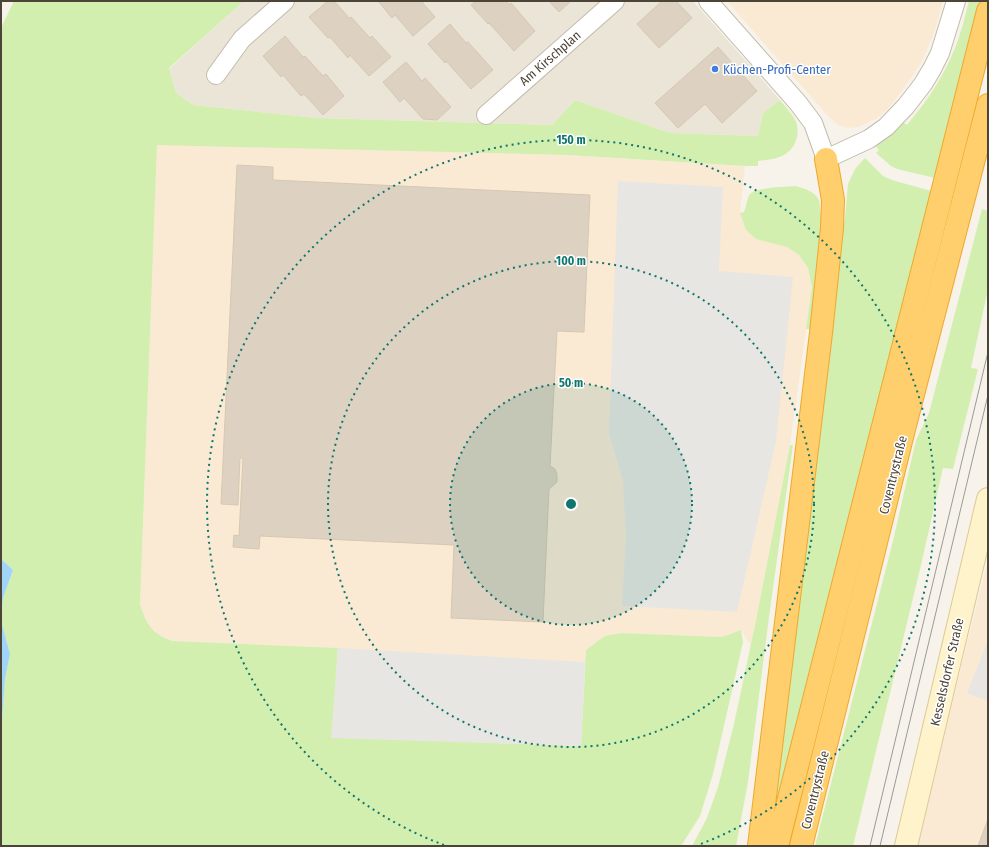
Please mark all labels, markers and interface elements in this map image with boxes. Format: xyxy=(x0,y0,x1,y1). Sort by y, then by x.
street label: Am Kirschplan xyxy=(516,27,584,89)
place label: Küchen-Profi-Center xyxy=(723,62,831,77)
marker: Küchen-Profi-Center xyxy=(710,64,720,74)
text: 150 m xyxy=(556,133,586,147)
text: 100 m xyxy=(556,254,586,268)
text: 50 m xyxy=(559,376,583,390)
street label: Coventrystraße xyxy=(876,434,910,516)
centre of rings xyxy=(564,497,578,511)
street label: Kesselsdorfer Straße xyxy=(927,617,967,727)
street label: Coventrystraße xyxy=(798,749,832,831)

